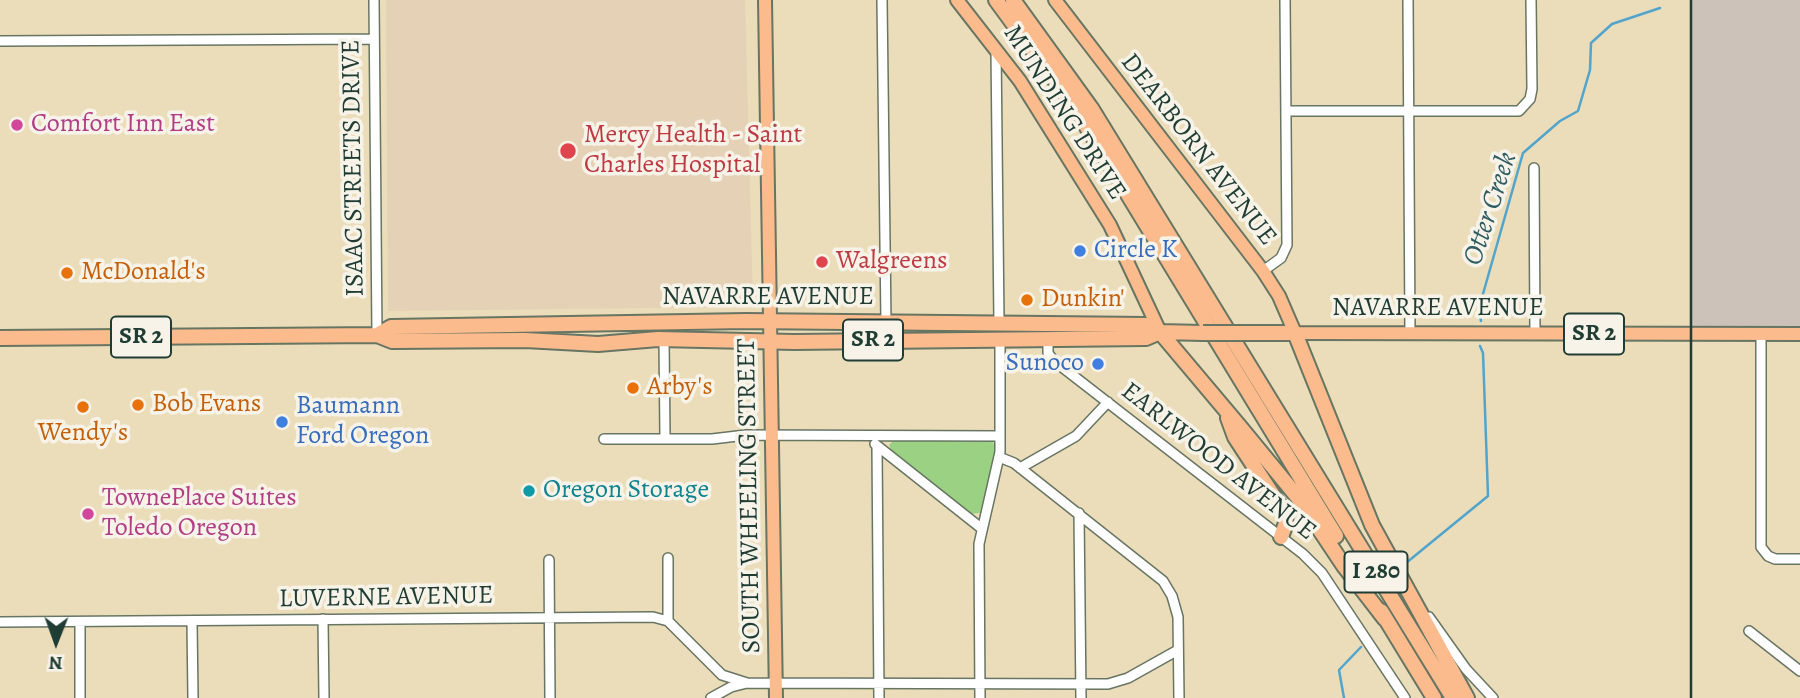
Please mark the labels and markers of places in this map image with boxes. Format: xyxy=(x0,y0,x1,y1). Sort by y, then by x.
place label: Comfort Inn East xyxy=(31,109,215,141)
marker: Comfort Inn East xyxy=(9,117,25,133)
place label: Mercy Health - Saint Charles Hospital xyxy=(584,120,802,182)
marker: Mercy Health - Saint Charles Hospital xyxy=(558,141,578,161)
place label: Circle K xyxy=(1094,235,1177,267)
marker: Circle K xyxy=(1072,243,1088,259)
place label: Walgreens xyxy=(836,246,947,278)
marker: Walgreens xyxy=(814,254,830,270)
place label: McDonald's xyxy=(81,257,206,289)
marker: McDonald's xyxy=(59,265,75,281)
place label: Dunkin' xyxy=(1041,284,1125,316)
marker: Dunkin' xyxy=(1019,292,1035,308)
place label: Sunoco xyxy=(1005,348,1084,380)
marker: Sunoco xyxy=(1090,356,1106,372)
place label: Arby's xyxy=(647,372,713,404)
marker: Arby's xyxy=(625,380,641,396)
place label: Bob Evans xyxy=(152,389,261,421)
place label: Baumann Ford Oregon xyxy=(296,391,429,452)
marker: Bob Evans xyxy=(130,397,146,413)
marker: Wendy's xyxy=(75,399,91,415)
marker: Baumann Ford Oregon xyxy=(274,414,290,430)
place label: Wendy's xyxy=(38,418,128,450)
place label: Oregon Storage xyxy=(543,475,709,507)
place label: TownePlace Suites Toledo Oregon xyxy=(102,483,297,544)
marker: Oregon Storage xyxy=(521,483,537,499)
marker: TownePlace Suites Toledo Oregon xyxy=(80,506,96,522)

